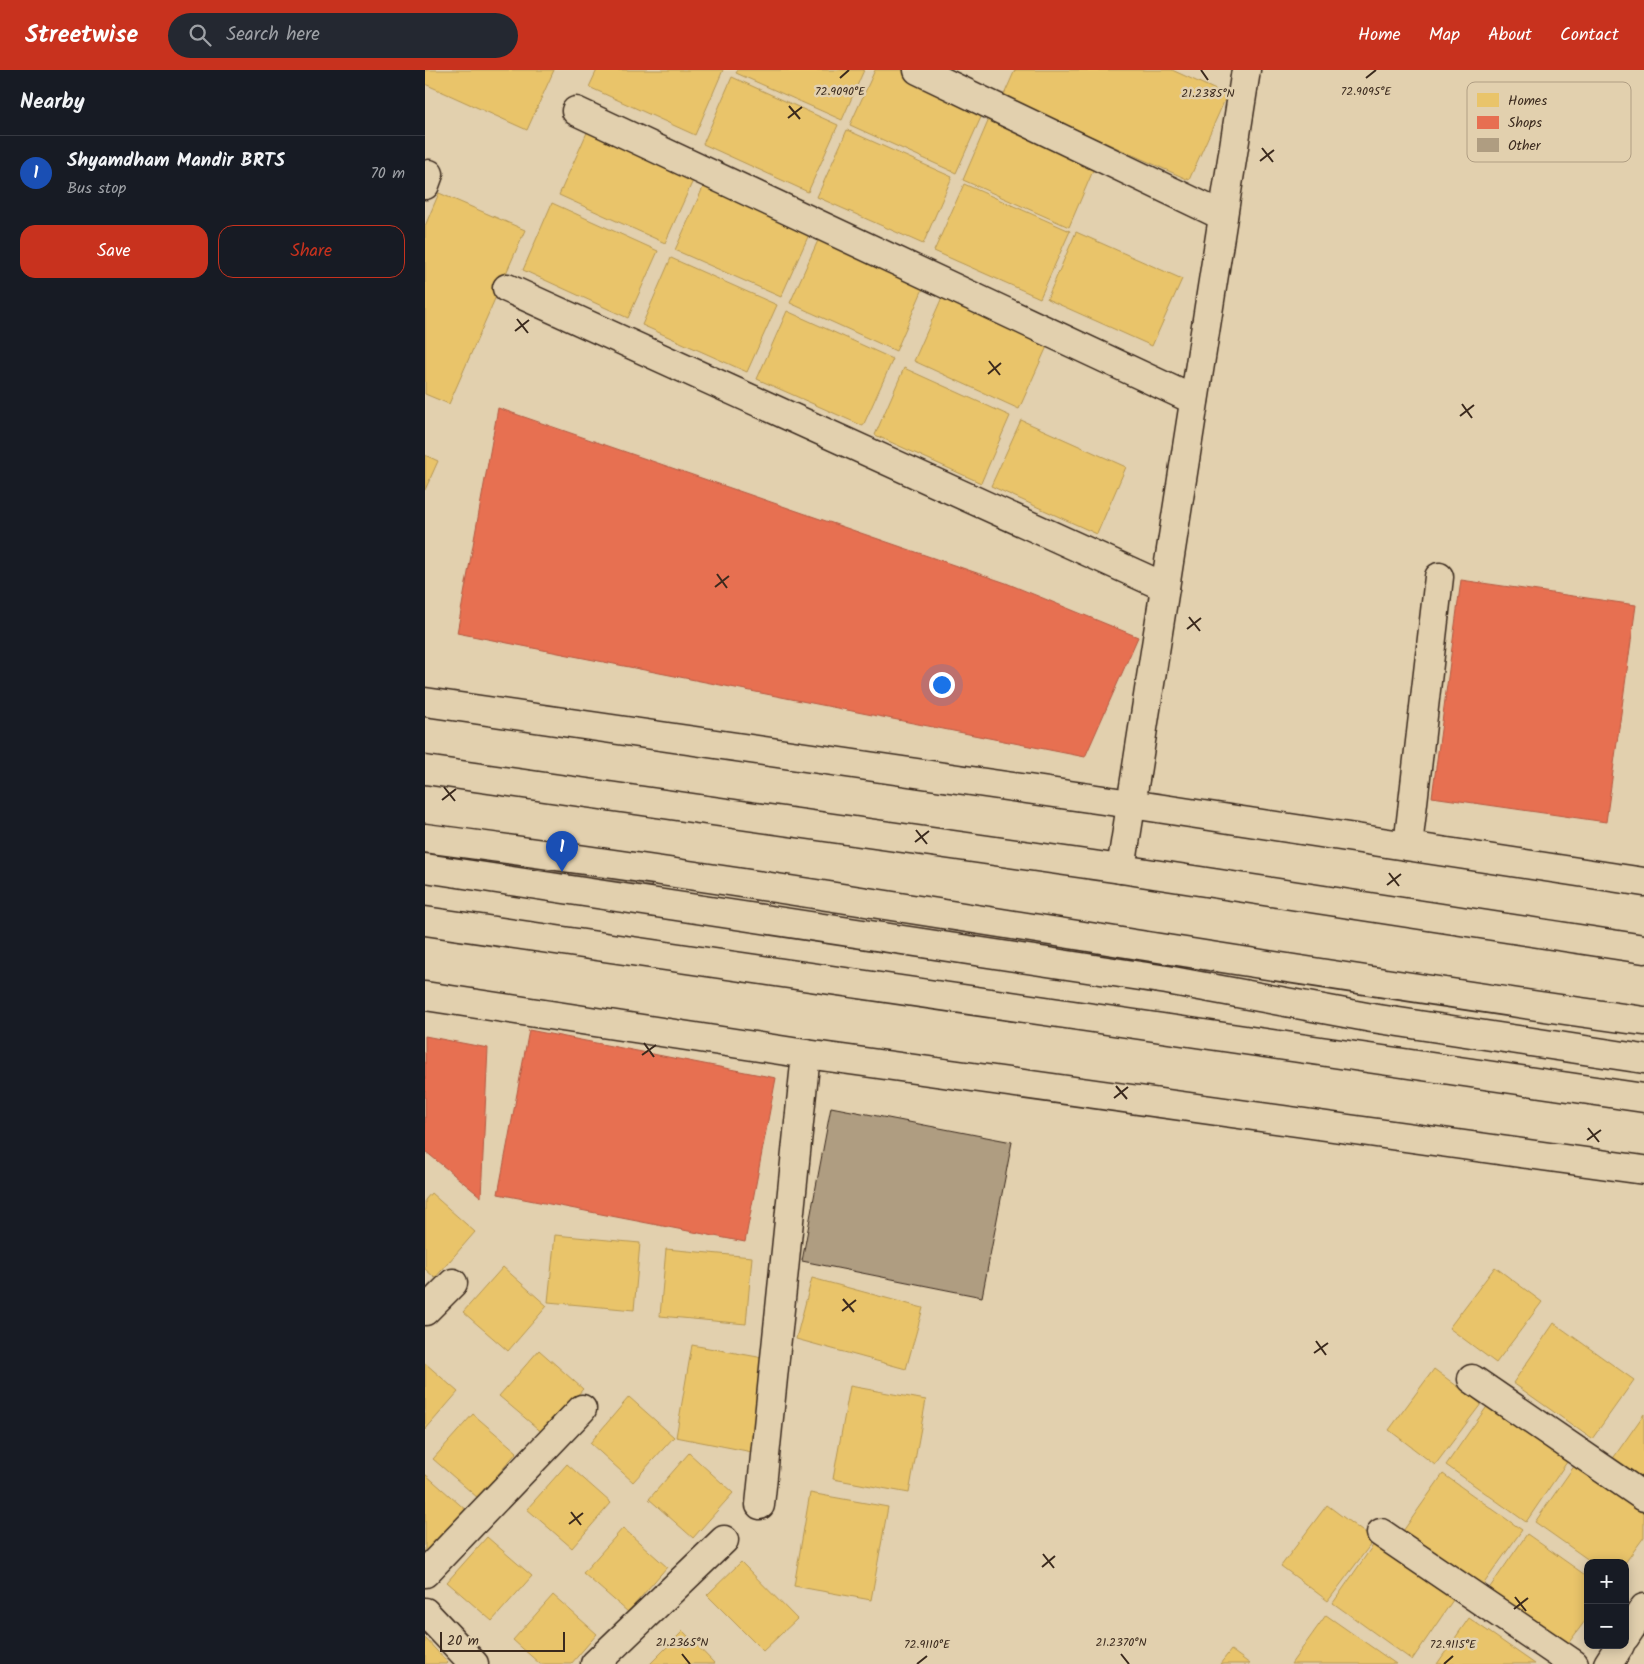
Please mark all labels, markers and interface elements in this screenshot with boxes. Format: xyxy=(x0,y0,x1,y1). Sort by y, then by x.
search box xyxy=(168,13,518,58)
text: Streetwise xyxy=(25,16,138,55)
text: Search here xyxy=(226,20,320,50)
icon: search xyxy=(186,21,214,49)
text: Home xyxy=(1358,21,1401,50)
text: Map xyxy=(1429,21,1460,50)
text: About xyxy=(1488,21,1532,50)
text: Contact xyxy=(1560,21,1619,50)
text: 72.9090°E xyxy=(815,82,866,101)
text: 72.9095°E xyxy=(1341,82,1392,101)
legend xyxy=(1467,82,1631,162)
text: 21.2385°N xyxy=(1181,84,1235,103)
text: Nearby xyxy=(20,86,85,119)
text: Homes xyxy=(1508,90,1547,112)
text: Shops xyxy=(1508,112,1542,134)
text: Other xyxy=(1508,135,1542,157)
text: Shyamdham Mandir BRTS xyxy=(67,146,285,176)
text: 1 xyxy=(34,161,38,186)
text: 70 m xyxy=(370,161,405,186)
text: Bus stop xyxy=(67,176,126,201)
button: Save xyxy=(20,225,208,278)
button: Share xyxy=(218,225,405,278)
your location xyxy=(929,672,955,698)
pin: 1 xyxy=(546,831,578,872)
map controls xyxy=(1584,1559,1629,1649)
button: + xyxy=(1584,1559,1629,1604)
button: − xyxy=(1584,1604,1629,1649)
scale bar xyxy=(440,1629,565,1652)
text: 20 m xyxy=(447,1630,479,1652)
text: 21.2365°N xyxy=(656,1633,708,1652)
text: 21.2370°N xyxy=(1095,1633,1147,1652)
text: 72.9110°E xyxy=(904,1635,951,1654)
text: 72.9115°E xyxy=(1430,1635,1477,1654)

